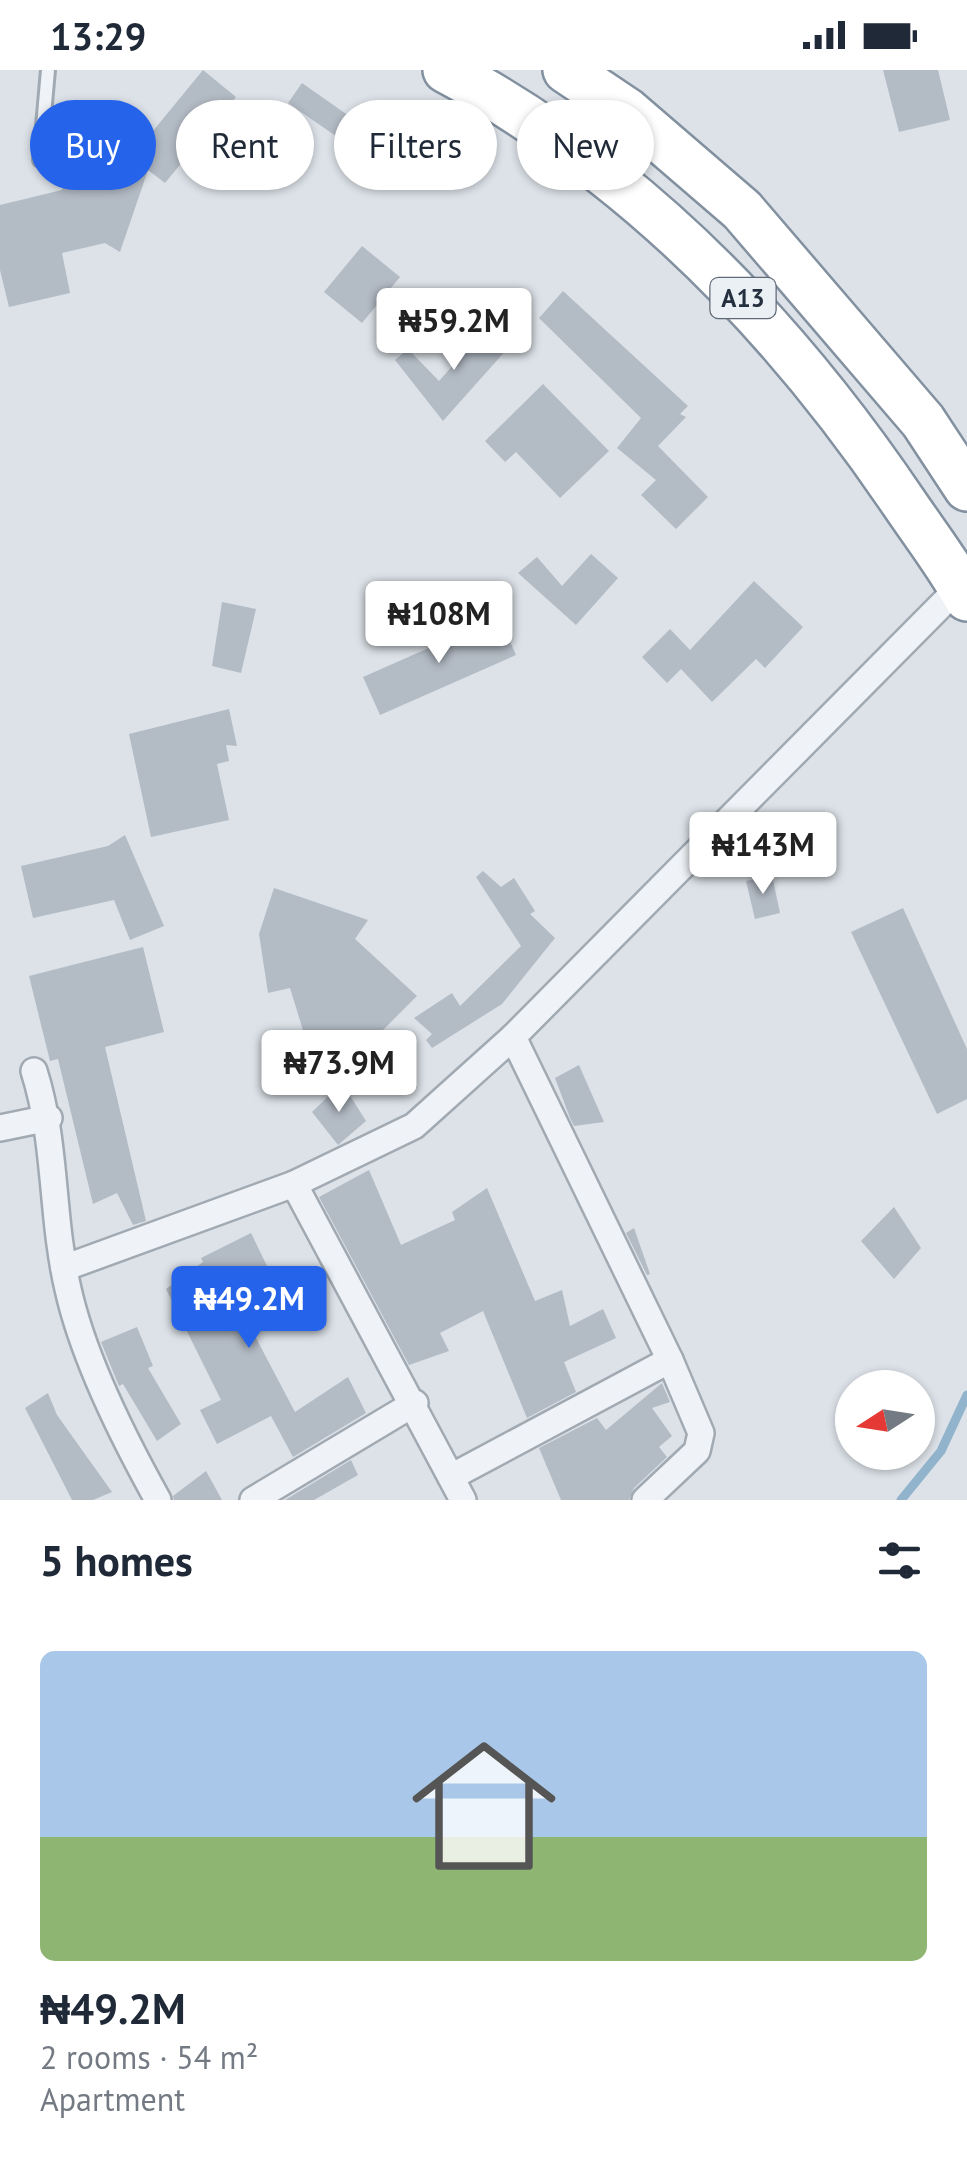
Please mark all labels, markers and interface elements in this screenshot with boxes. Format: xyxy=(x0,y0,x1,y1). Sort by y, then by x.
text: 13:29 xyxy=(50,11,146,60)
chip: Buy xyxy=(30,100,156,190)
chip: Rent xyxy=(176,100,314,190)
chip: Filters xyxy=(334,100,497,190)
chip: New xyxy=(517,100,654,190)
road number: A13 xyxy=(710,278,776,318)
pin: ₦59.2M xyxy=(373,288,535,373)
text: ₦59.2M xyxy=(398,299,510,341)
pin: ₦108M xyxy=(369,581,509,666)
text: ₦108M xyxy=(387,592,491,634)
pin: ₦143M xyxy=(693,812,833,897)
text: ₦143M xyxy=(711,823,815,865)
pin: ₦73.9M xyxy=(258,1030,420,1115)
text: ₦73.9M xyxy=(283,1041,395,1083)
pin: ₦49.2M xyxy=(168,1266,330,1351)
text: ₦49.2M xyxy=(193,1277,305,1319)
north arrow xyxy=(835,1370,935,1470)
map controls xyxy=(835,1370,935,1470)
text: 5 homes xyxy=(40,1533,193,1588)
icon: filters xyxy=(872,1533,927,1588)
icon: home xyxy=(394,1716,574,1896)
text: ₦49.2M xyxy=(40,1981,186,2036)
text: 2 rooms · 54 m² xyxy=(40,2036,258,2078)
text: Apartment xyxy=(40,2078,185,2120)

